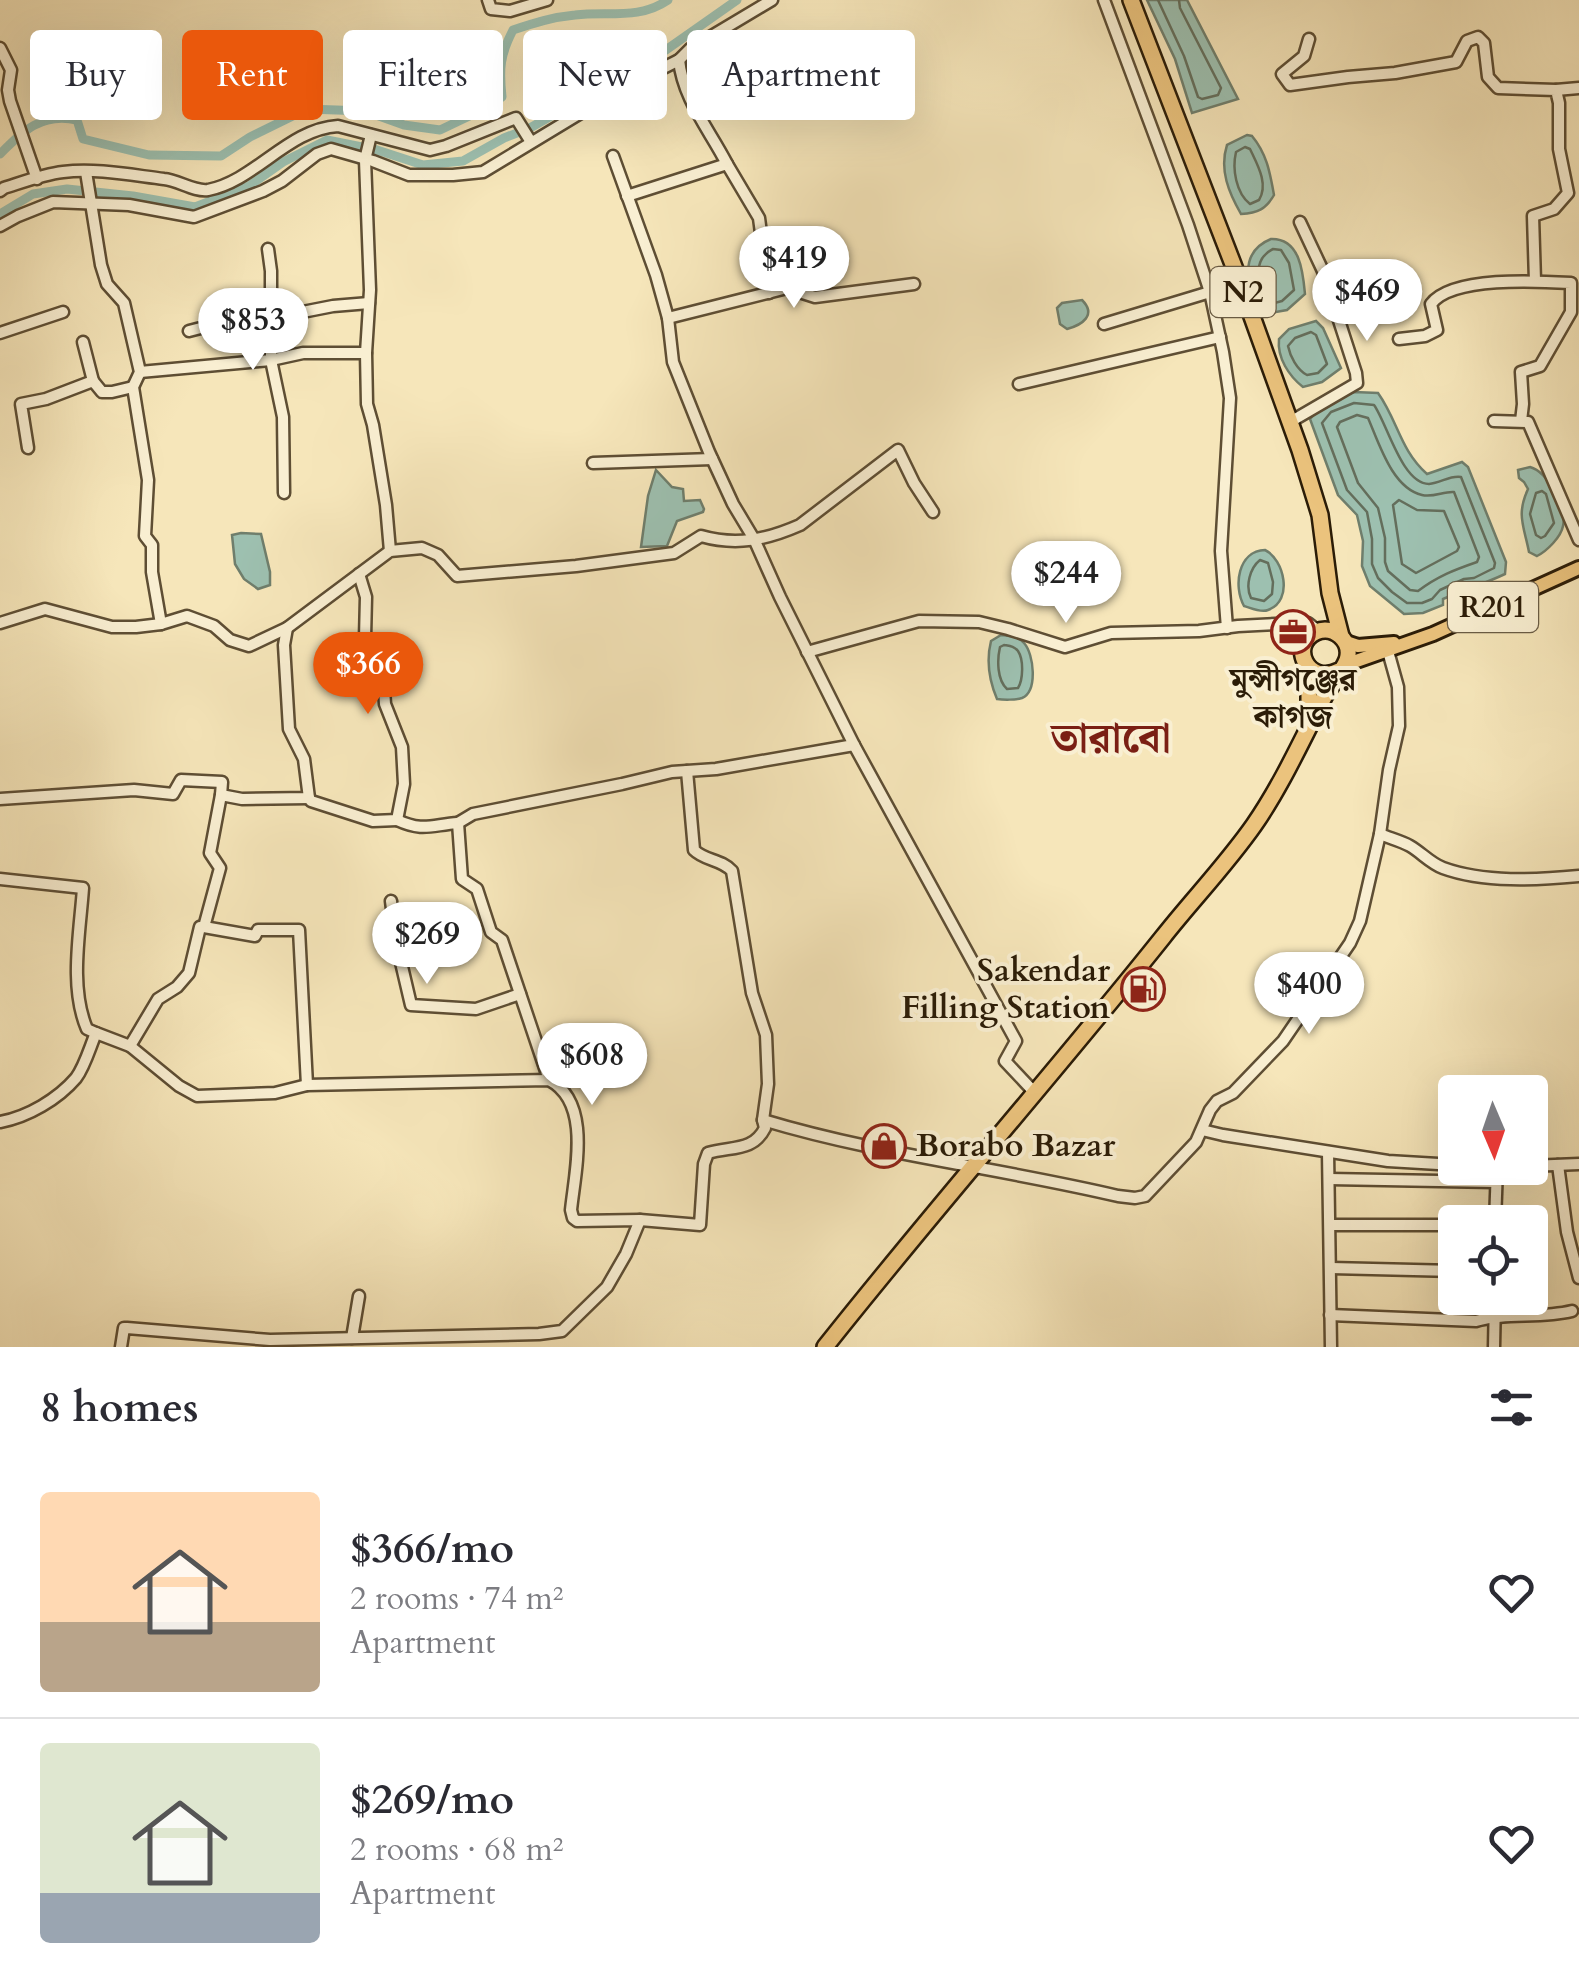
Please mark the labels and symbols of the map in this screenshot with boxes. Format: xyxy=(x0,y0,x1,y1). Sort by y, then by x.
pin: $419 xyxy=(735,226,853,311)
pin: $469 xyxy=(1308,259,1426,344)
road number: N2 xyxy=(1210,267,1276,317)
pin: $853 xyxy=(194,288,312,373)
pin: $244 xyxy=(1007,541,1125,626)
road number: R201 xyxy=(1448,582,1538,632)
office icon: মুন্সীগঞ্জের কাগজ xyxy=(1270,609,1316,655)
pin: $366 xyxy=(309,632,427,717)
place label: মুন্সীগঞ্জের কাগজ xyxy=(1227,658,1358,739)
district label: তারাবো xyxy=(1049,710,1171,767)
pin: $269 xyxy=(368,902,486,987)
place label: Sakendar Filling Station xyxy=(901,949,1110,1030)
pin: $400 xyxy=(1250,952,1368,1037)
fuel station icon: Sakendar Filling Station xyxy=(1120,966,1166,1012)
pin: $608 xyxy=(533,1023,651,1108)
north arrow xyxy=(1438,1075,1548,1185)
shop icon: Borabo Bazar xyxy=(861,1123,907,1169)
place label: Borabo Bazar xyxy=(916,1124,1116,1168)

